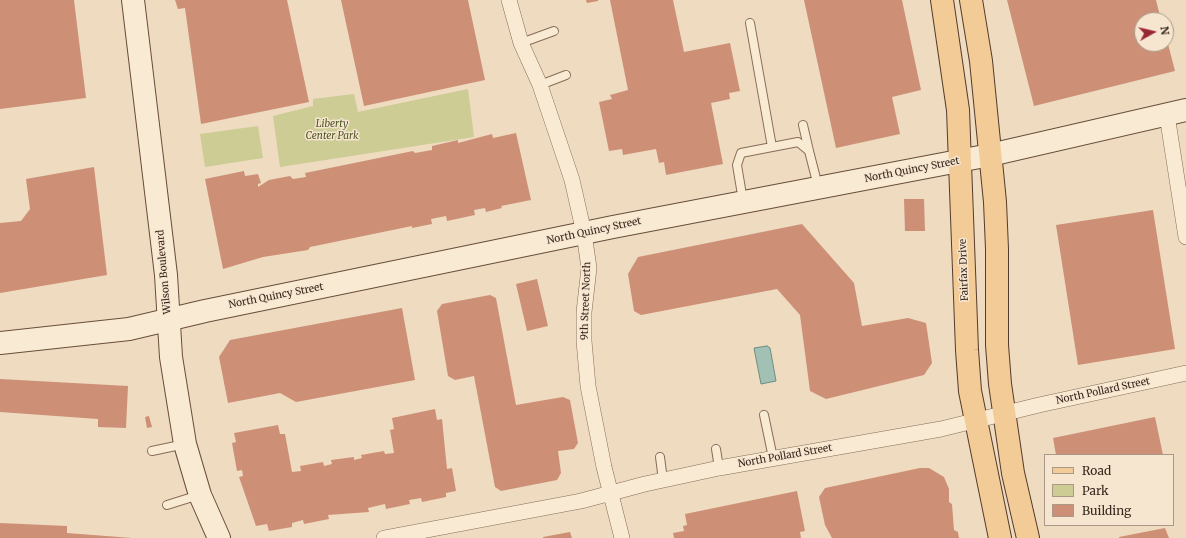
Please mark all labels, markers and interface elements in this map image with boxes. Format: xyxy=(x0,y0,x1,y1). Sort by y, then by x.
north arrow xyxy=(1134,12,1174,52)
text: N xyxy=(1157,25,1172,36)
park label: Liberty Center Park xyxy=(306,118,358,142)
street label: North Quincy Street xyxy=(864,155,960,185)
street label: North Quincy Street xyxy=(546,215,642,247)
street label: Wilson Boulevard xyxy=(154,229,174,315)
street label: Fairfax Drive xyxy=(957,239,971,301)
street label: 9th Street North xyxy=(579,262,593,340)
street label: North Quincy Street xyxy=(228,281,324,311)
street label: North Pollard Street xyxy=(1055,375,1151,407)
street label: North Pollard Street xyxy=(737,442,833,470)
legend xyxy=(1044,454,1174,526)
text: Road xyxy=(1082,463,1111,478)
text: Park xyxy=(1082,483,1109,498)
text: Building xyxy=(1082,503,1131,518)

